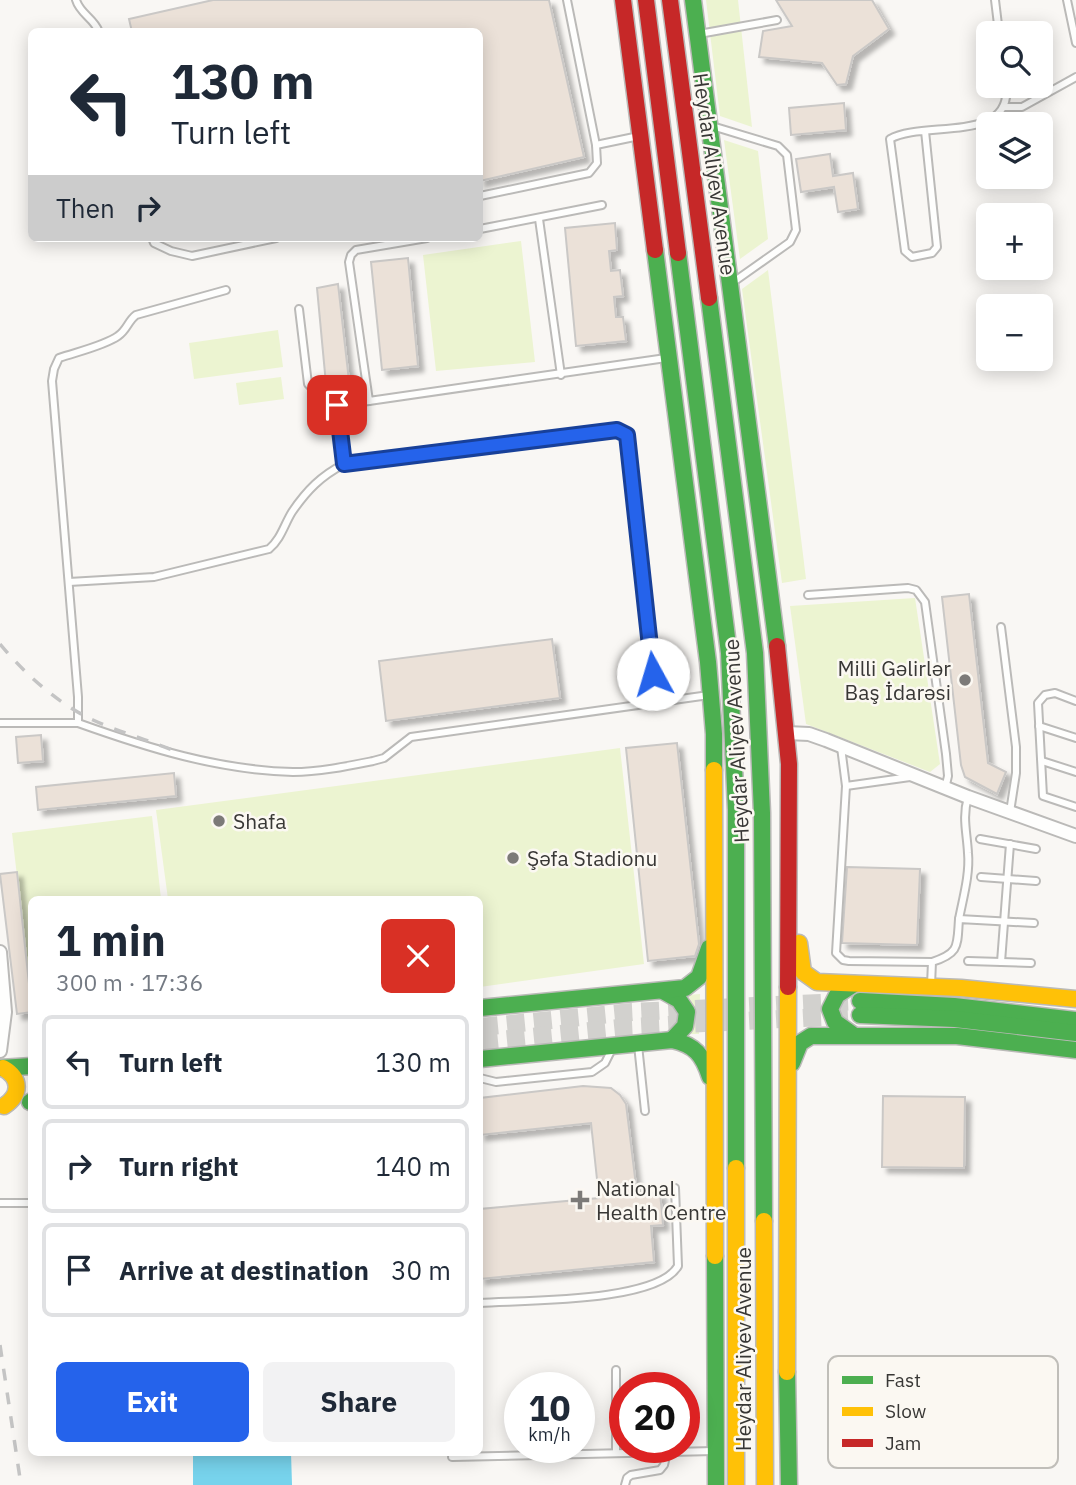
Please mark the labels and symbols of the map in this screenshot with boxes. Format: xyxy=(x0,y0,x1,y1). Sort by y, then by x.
street label: Heydar Aliyev Avenue xyxy=(687,71,743,277)
pin xyxy=(307,375,367,435)
position arrow xyxy=(616,637,690,711)
street label: Heydar Aliyev Avenue xyxy=(717,638,755,844)
place label: Milli Gəlirlər Baş İdarəsi xyxy=(837,654,951,706)
marker: Milli Gəlirlər Baş İdarəsi xyxy=(957,672,973,688)
place label: Shafa xyxy=(233,807,286,835)
marker: Shafa xyxy=(211,813,227,829)
place label: Şəfa Stadionu xyxy=(527,844,657,872)
marker: Şəfa Stadionu xyxy=(505,850,521,866)
place label: National Health Centre xyxy=(596,1174,726,1226)
marker: National Health Centre xyxy=(570,1190,590,1210)
street label: Heydar Aliyev Avenue xyxy=(729,1247,757,1451)
legend xyxy=(828,1356,1058,1468)
text: Fast xyxy=(885,1368,921,1392)
speed limit sign: 20 xyxy=(609,1372,700,1463)
text: Slow xyxy=(885,1399,926,1423)
text: Jam xyxy=(885,1431,921,1455)

